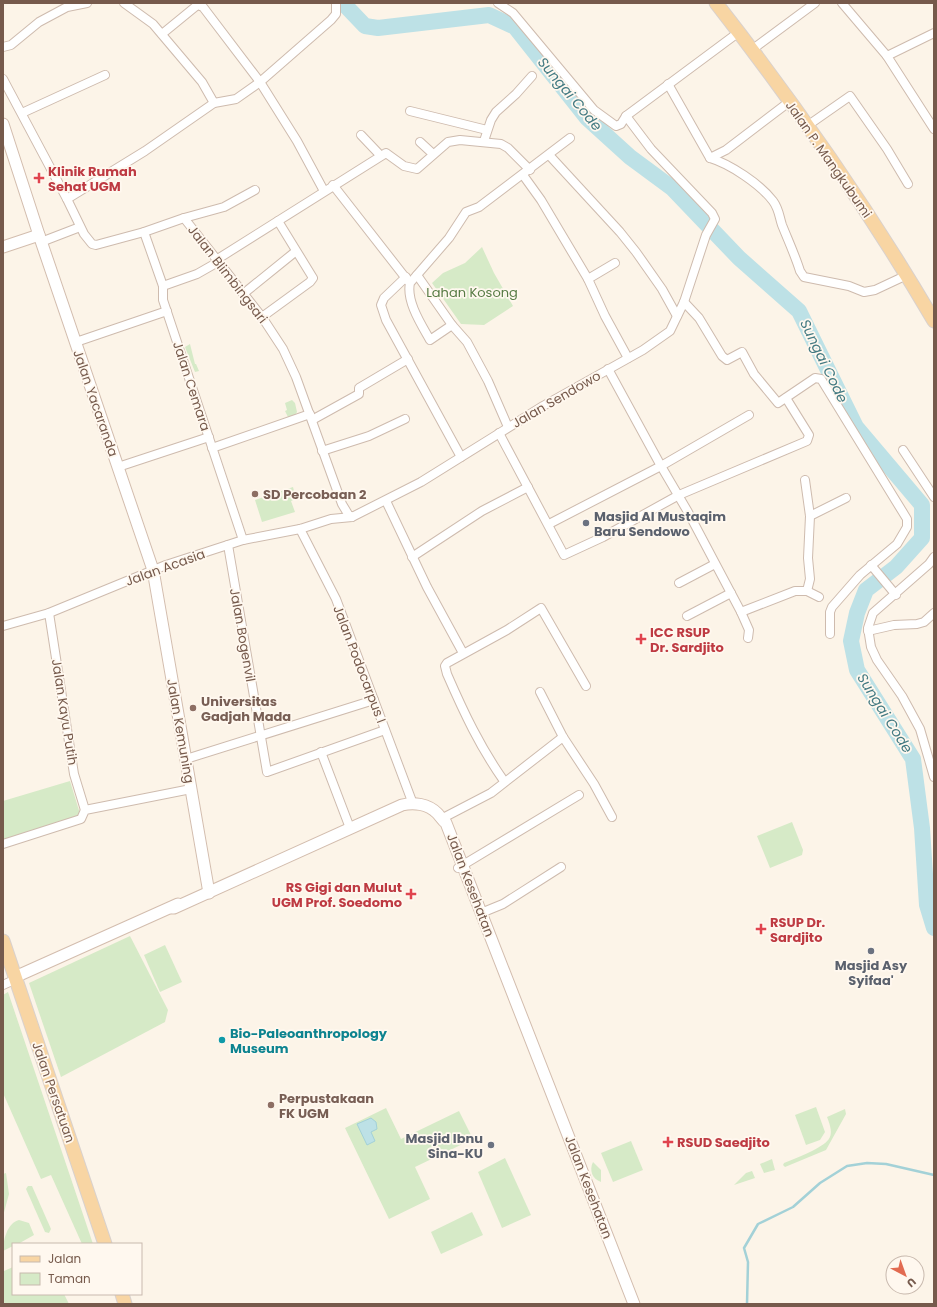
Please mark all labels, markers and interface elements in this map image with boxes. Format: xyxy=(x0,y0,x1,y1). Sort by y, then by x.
water label: Sungai Code xyxy=(533,53,607,135)
street label: Jalan P. Mangkubumi xyxy=(781,97,876,222)
place label: Klinik Rumah Sehat UGM xyxy=(48,162,137,196)
marker: Klinik Rumah Sehat UGM xyxy=(33,172,45,184)
street label: Jalan Blimbingsari xyxy=(183,221,272,327)
park label: Lahan Kosong xyxy=(426,283,518,302)
water label: Sungai Code xyxy=(795,316,853,406)
street label: Jalan Cemara xyxy=(168,339,215,433)
street label: Jalan Yacaranda xyxy=(68,347,123,459)
street label: Jalan Sendowo xyxy=(508,366,604,433)
place label: SD Percobaan 2 xyxy=(263,485,367,504)
marker: SD Percobaan 2 xyxy=(250,489,260,499)
place label: Masjid Al Mustaqim Baru Sendowo xyxy=(594,507,726,541)
marker: Masjid Al Mustaqim Baru Sendowo xyxy=(581,518,591,528)
street label: Jalan Acasia xyxy=(123,544,208,591)
street label: Jalan Bogenvil xyxy=(225,587,260,683)
street label: Jalan Podocarpus I xyxy=(328,603,391,726)
place label: ICC RSUP Dr. Sardjito xyxy=(650,623,724,657)
marker: ICC RSUP Dr. Sardjito xyxy=(635,633,647,645)
street label: Jalan Kayu Putih xyxy=(47,658,82,767)
water label: Sungai Code xyxy=(853,669,918,757)
street label: Jalan Kemuning xyxy=(162,677,199,785)
place label: Universitas Gadjah Mada xyxy=(201,692,291,726)
marker: Universitas Gadjah Mada xyxy=(188,703,198,713)
street label: Jalan Kesehatan xyxy=(442,831,499,940)
place label: RS Gigi dan Mulut UGM Prof. Soedomo xyxy=(272,878,402,912)
marker: RS Gigi dan Mulut UGM Prof. Soedomo xyxy=(405,888,417,900)
place label: RSUP Dr. Sardjito xyxy=(770,913,826,947)
marker: RSUP Dr. Sardjito xyxy=(755,923,767,935)
marker: Masjid Asy Syifaa' xyxy=(866,946,876,956)
place label: Masjid Asy Syifaa' xyxy=(835,956,908,990)
place label: Bio-Paleoanthropology Museum xyxy=(230,1024,388,1058)
marker: Bio-Paleoanthropology Museum xyxy=(217,1035,227,1045)
street label: Jalan Persatuan xyxy=(27,1039,80,1145)
place label: Perpustakaan FK UGM xyxy=(279,1089,374,1123)
marker: Perpustakaan FK UGM xyxy=(266,1100,276,1110)
place label: Masjid Ibnu Sina-KU xyxy=(406,1129,483,1163)
street label: Jalan Kesehatan xyxy=(560,1133,617,1242)
place label: RSUD Saedjito xyxy=(677,1133,770,1152)
marker: RSUD Saedjito xyxy=(662,1136,674,1148)
marker: Masjid Ibnu Sina-KU xyxy=(486,1140,496,1150)
legend xyxy=(12,1243,142,1295)
text: Jalan xyxy=(48,1250,81,1267)
north arrow xyxy=(885,1255,925,1295)
text: Taman xyxy=(48,1270,91,1287)
text: U xyxy=(903,1274,920,1291)

